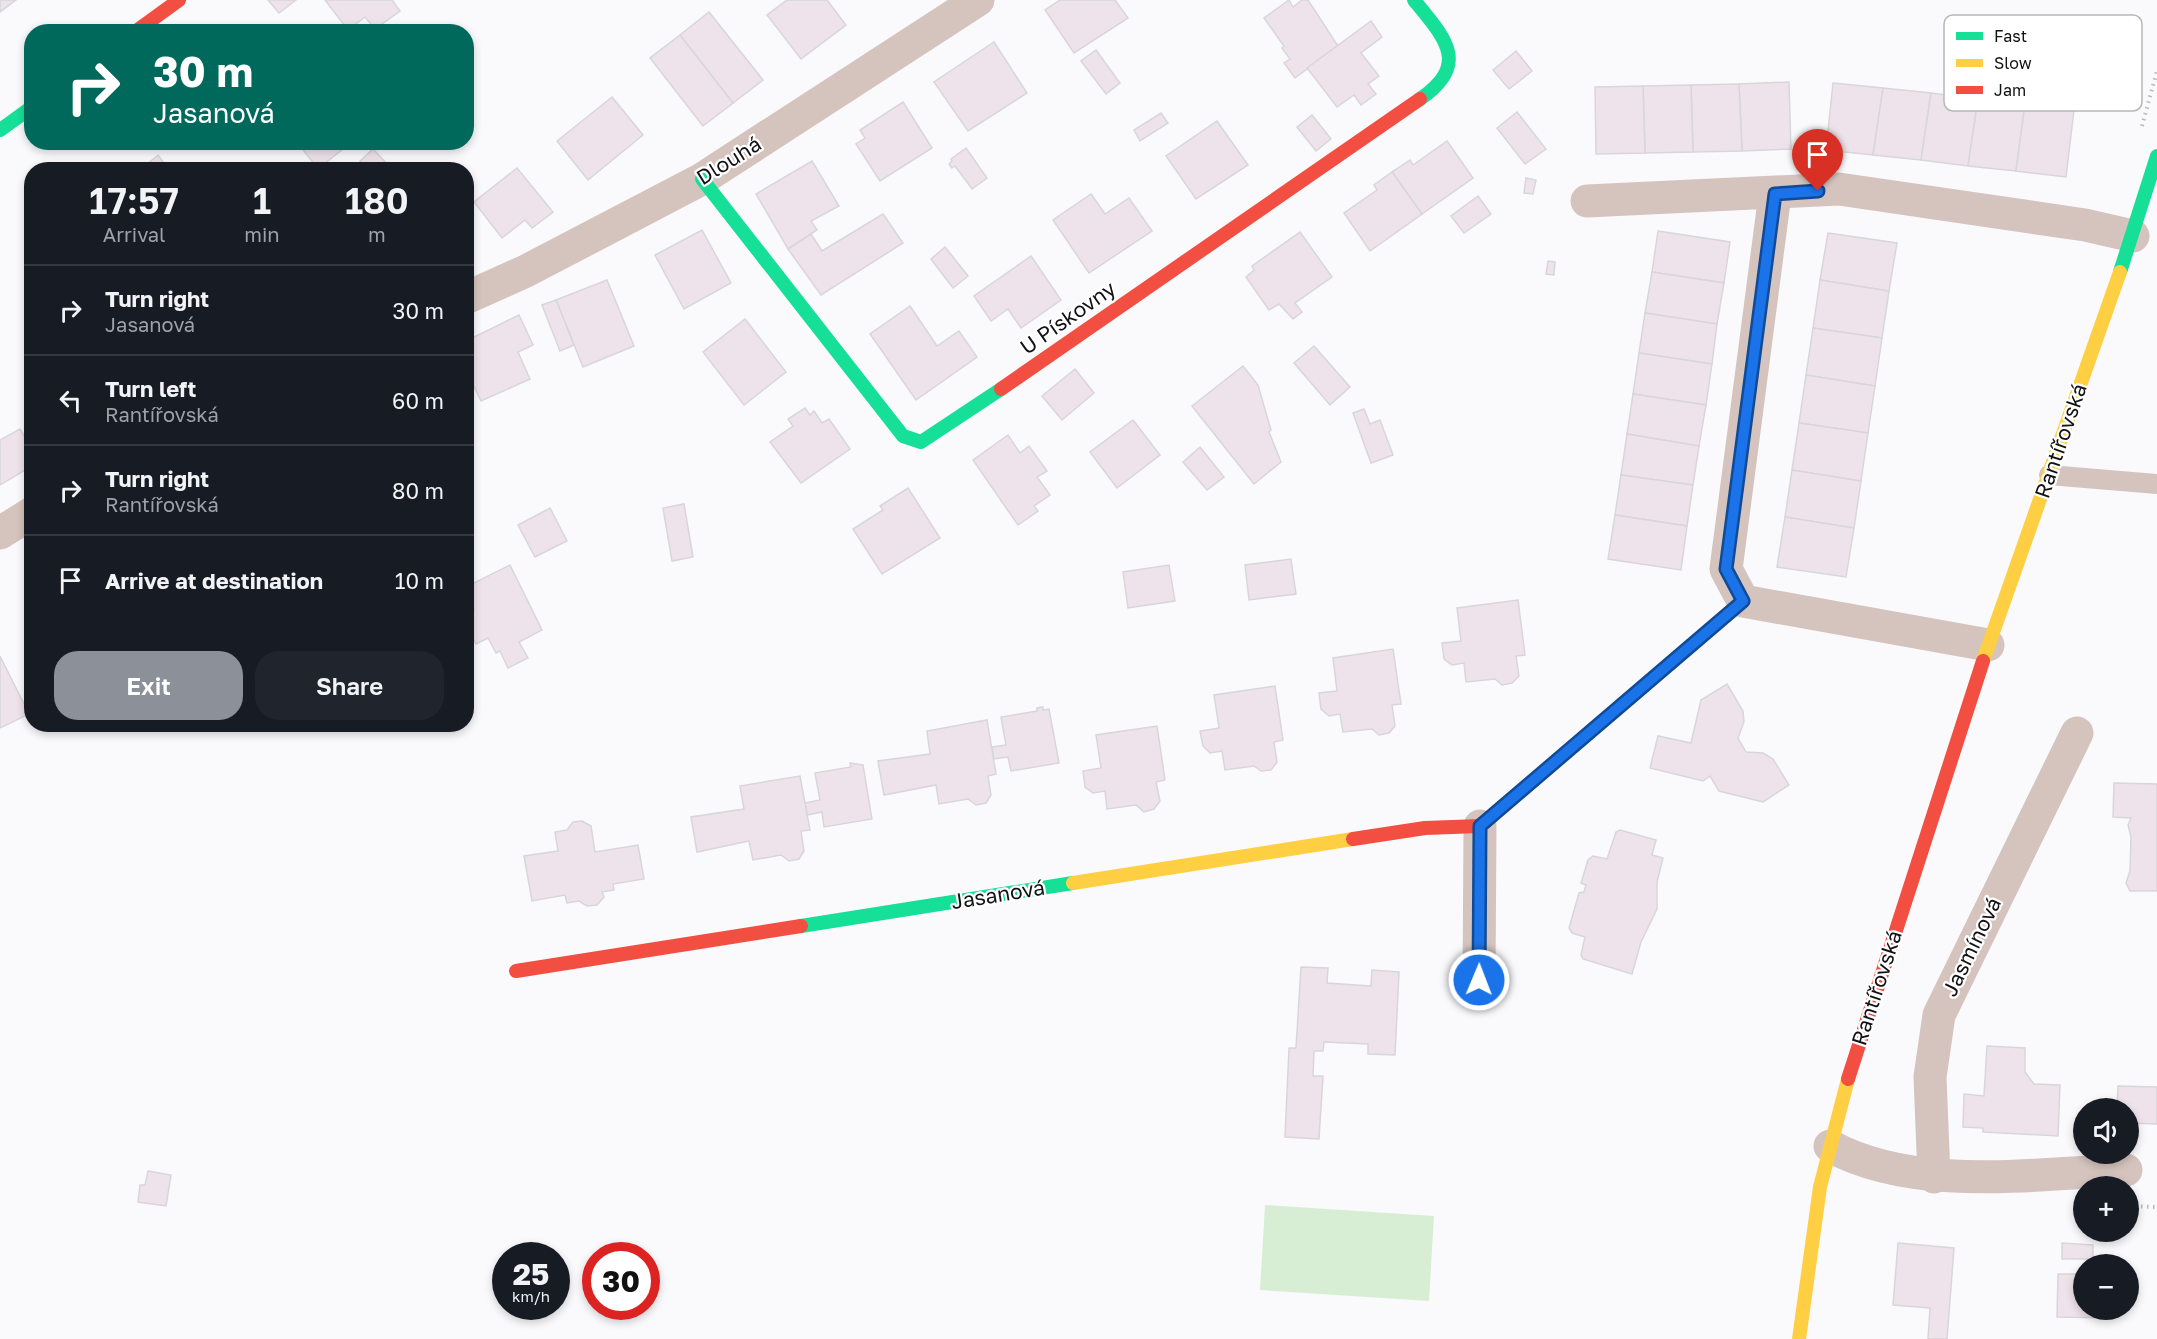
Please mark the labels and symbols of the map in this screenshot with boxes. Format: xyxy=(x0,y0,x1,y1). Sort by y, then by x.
legend xyxy=(1944,15,2142,111)
text: Fast xyxy=(1994,26,2027,46)
text: Slow xyxy=(1994,53,2032,73)
text: Jam xyxy=(1994,80,2026,100)
pin xyxy=(1792,129,1843,191)
street label: Dlouhá xyxy=(691,130,766,190)
street label: U Pískovny xyxy=(1015,275,1120,360)
street label: Rantířovská xyxy=(2028,380,2092,501)
street label: Jasanová xyxy=(949,874,1047,914)
street label: Jasmínová xyxy=(1936,893,2006,1000)
street label: Rantířovská xyxy=(1845,927,1907,1049)
position arrow xyxy=(1447,948,1511,1012)
speed limit sign: 30 xyxy=(582,1242,660,1320)

